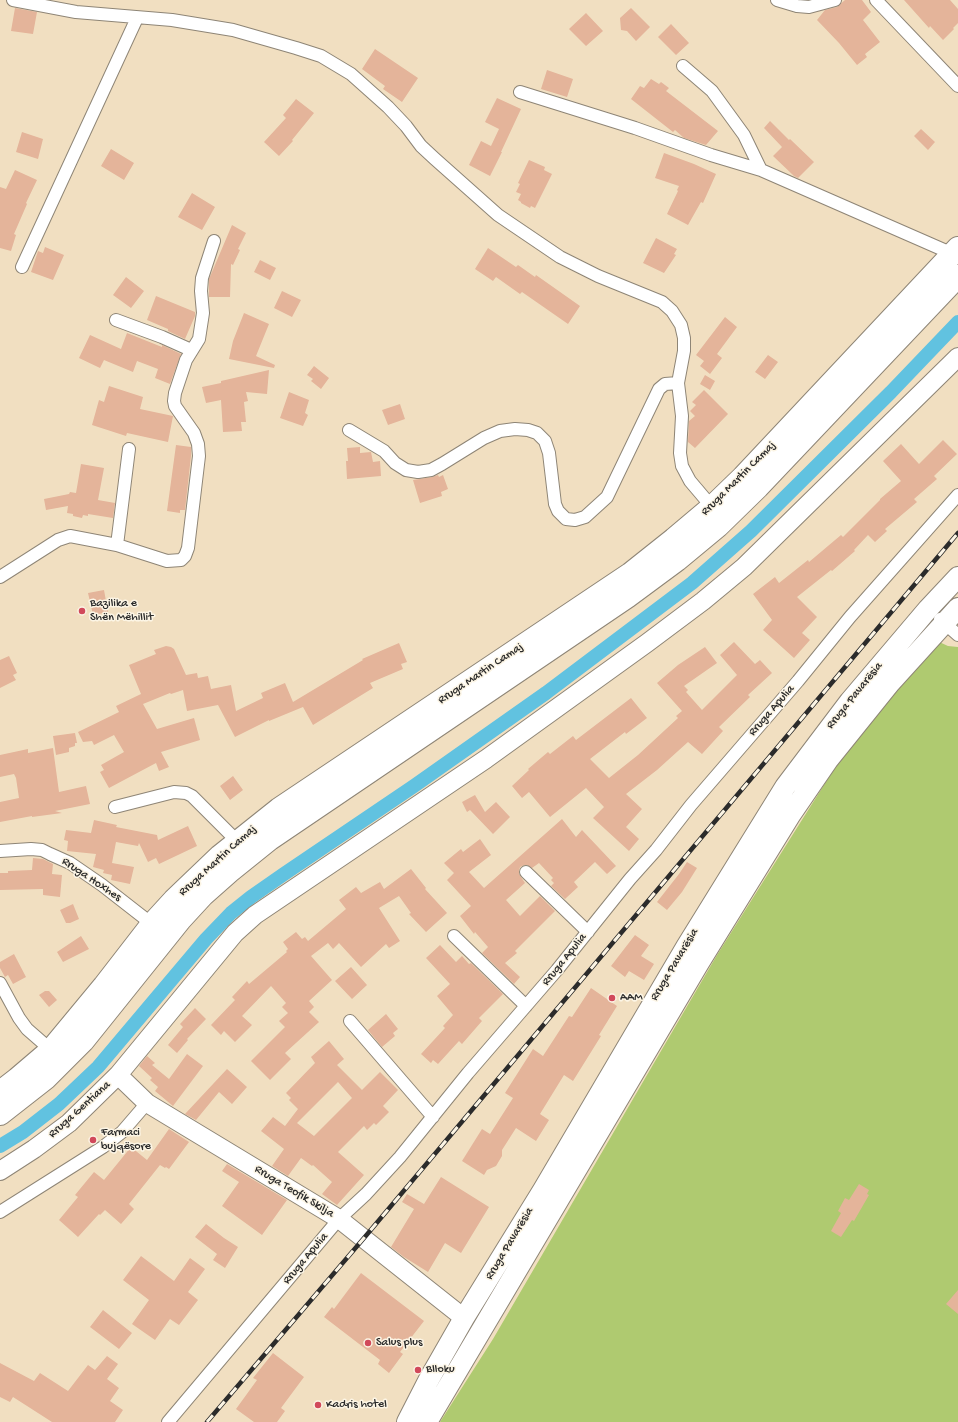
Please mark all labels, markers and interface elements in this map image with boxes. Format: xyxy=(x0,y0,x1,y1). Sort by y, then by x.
street label: Rruga Martin Camaj xyxy=(699,439,779,519)
place label: Bazilika e Shën Mëhillit xyxy=(90,597,153,625)
marker: Bazilika e Shën Mëhillit xyxy=(77,606,87,616)
street label: Rruga Martin Camaj xyxy=(436,640,526,708)
street label: Rruga Pavarësia xyxy=(824,660,886,732)
street label: Rruga Apulia xyxy=(746,682,798,740)
street label: Rruga Martin Camaj xyxy=(176,822,260,900)
street label: Rruga Hoxhes xyxy=(58,855,124,905)
street label: Rruga Pavarësia xyxy=(648,926,702,1004)
street label: Rruga Apulia xyxy=(540,931,590,989)
place label: AAM xyxy=(620,991,642,1005)
marker: AAM xyxy=(607,993,617,1003)
street label: Rruga Gentiana xyxy=(46,1078,114,1142)
place label: Farmaci bujqësore xyxy=(101,1126,151,1154)
marker: Farmaci bujqësore xyxy=(88,1135,98,1145)
street label: Rruga Teofik Skilja xyxy=(252,1163,336,1221)
street label: Rruga Pavarësia xyxy=(483,1205,537,1283)
street label: Rruga Apulia xyxy=(280,1230,332,1288)
place label: Salus plus xyxy=(376,1336,422,1350)
marker: Salus plus xyxy=(363,1338,373,1348)
place label: Blloku xyxy=(426,1363,455,1377)
marker: Blloku xyxy=(413,1365,423,1375)
place label: Kadris hotel xyxy=(326,1398,387,1412)
marker: Kadris hotel xyxy=(313,1400,323,1410)

